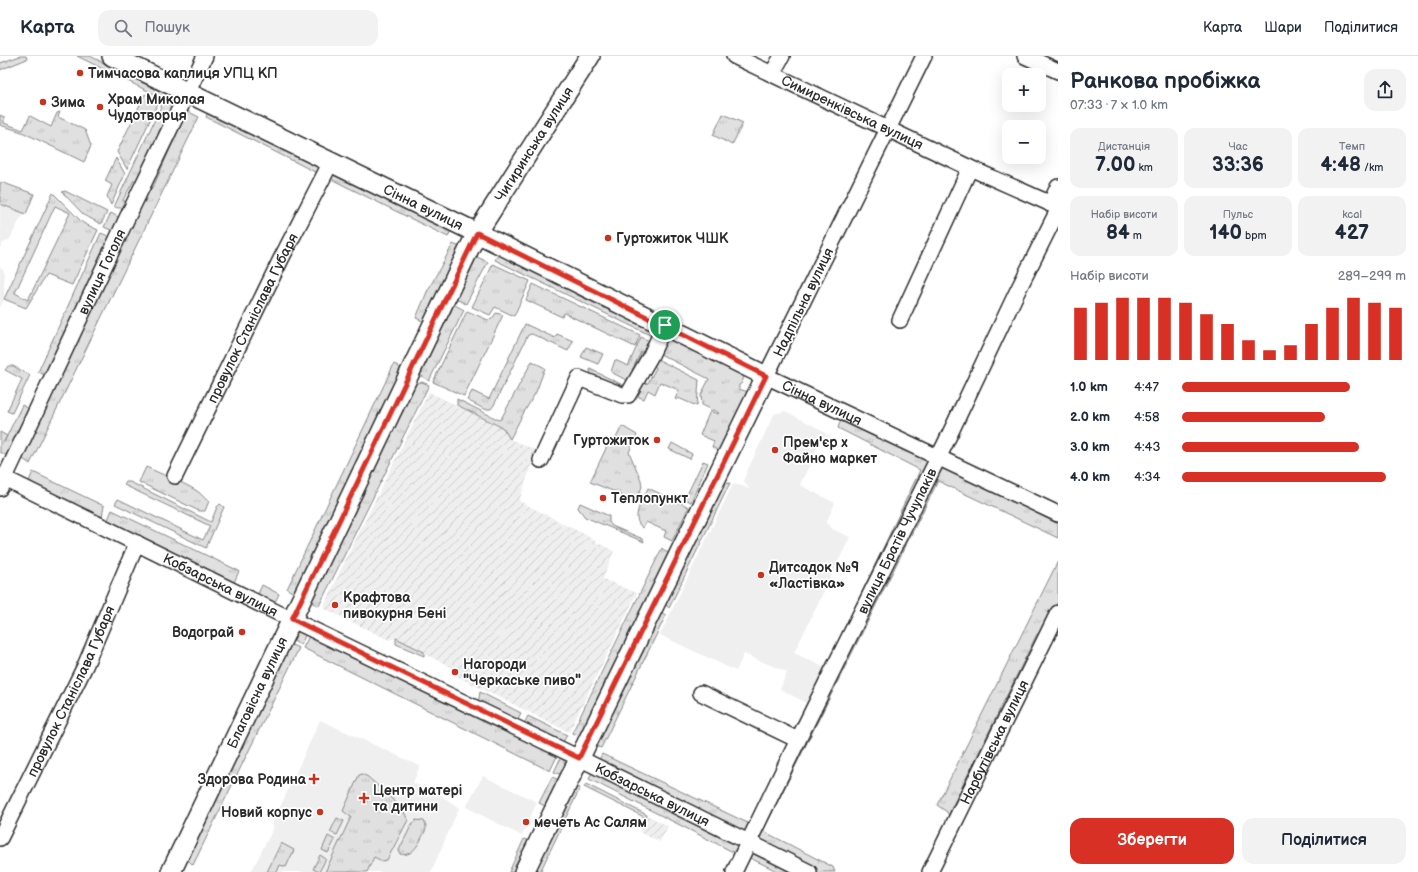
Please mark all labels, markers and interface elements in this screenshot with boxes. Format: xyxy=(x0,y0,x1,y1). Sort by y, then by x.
search box xyxy=(98,10,378,46)
text: Карта xyxy=(20,16,74,39)
icon: search xyxy=(112,17,134,39)
text: Пошук xyxy=(144,18,190,37)
text: Карта xyxy=(1203,19,1242,36)
text: Шари xyxy=(1264,19,1302,36)
text: Поділитися xyxy=(1324,19,1398,36)
place label: Тимчасова каплиця УПЦ КП xyxy=(88,65,278,82)
marker: Тимчасова каплиця УПЦ КП xyxy=(75,68,85,78)
map controls xyxy=(1002,68,1046,164)
button: + xyxy=(1002,68,1046,112)
text: Ранкова пробіжка xyxy=(1070,68,1260,95)
button: share xyxy=(1364,69,1406,111)
street label: Симиренківська вулиця xyxy=(779,72,926,154)
street label: Чигиринська вулиця xyxy=(491,84,577,205)
place label: Храм Миколая Чудотворця xyxy=(107,91,205,124)
place label: Зима xyxy=(51,94,86,111)
marker: Зима xyxy=(38,97,48,107)
text: 07:33 · 7 × 1.0 km xyxy=(1070,97,1168,113)
marker: Храм Миколая Чудотворця xyxy=(95,102,105,112)
button: − xyxy=(1002,120,1046,164)
text: Дистанція xyxy=(1098,140,1150,153)
text: Час xyxy=(1228,140,1248,153)
text: Темп xyxy=(1339,140,1365,153)
text: 7.00 xyxy=(1095,153,1135,177)
text: 33:36 xyxy=(1212,153,1264,177)
text: 4:48 xyxy=(1321,153,1361,177)
text: km xyxy=(1135,161,1153,174)
text: /km xyxy=(1361,161,1383,174)
street label: Сінна вулиця xyxy=(380,181,466,234)
text: Набір висоти xyxy=(1091,208,1157,221)
text: Пульс xyxy=(1223,208,1253,221)
text: kcal xyxy=(1342,208,1362,221)
text: 84 xyxy=(1106,221,1130,245)
text: 140 xyxy=(1209,221,1242,245)
text: 427 xyxy=(1335,221,1369,245)
street label: вулиця Гоголя xyxy=(75,226,130,317)
text: m xyxy=(1130,229,1142,242)
text: bpm xyxy=(1242,229,1267,242)
street label: провулок Станіслава Губаря xyxy=(204,230,302,406)
place label: Гуртожиток ЧШК xyxy=(616,230,729,247)
marker: Гуртожиток ЧШК xyxy=(603,233,613,243)
street label: Надпільна вулиця xyxy=(770,245,837,359)
text: Набір висоти xyxy=(1070,268,1149,284)
text: 289–299 m xyxy=(1338,268,1406,284)
pin xyxy=(648,308,682,342)
icon: arrive xyxy=(654,314,676,336)
street label: Сінна вулиця xyxy=(779,377,865,429)
text: 1.0 km xyxy=(1070,379,1108,395)
text: 4:47 xyxy=(1134,379,1159,395)
text: 2.0 km xyxy=(1070,409,1110,425)
text: 4:58 xyxy=(1134,409,1160,425)
place label: Гуртожиток xyxy=(573,432,649,449)
place label: Прем'єр х Файно маркет xyxy=(783,434,878,467)
marker: Гуртожиток xyxy=(652,435,662,445)
text: 3.0 km xyxy=(1070,439,1110,455)
text: 4:43 xyxy=(1134,439,1160,455)
marker: Прем'єр х Файно маркет xyxy=(770,445,780,455)
street label: вулиця Братів Чучупаків xyxy=(854,465,941,617)
text: 4.0 km xyxy=(1070,469,1110,485)
text: 4:34 xyxy=(1134,469,1160,485)
place label: Теплопункт xyxy=(611,490,688,507)
marker: Теплопункт xyxy=(598,493,608,503)
street label: Кобзарська вулиця xyxy=(160,550,281,621)
place label: Дитсадок №9 «Ластівка» xyxy=(769,559,859,592)
marker: Дитсадок №9 «Ластівка» xyxy=(756,570,766,580)
place label: Крафтова пивокурня Бені xyxy=(343,589,446,622)
marker: Крафтова пивокурня Бені xyxy=(330,600,340,610)
street label: провулок Станіслава Губаря xyxy=(24,603,119,780)
place label: Водограй xyxy=(172,624,234,641)
marker: Водограй xyxy=(237,627,247,637)
street label: Благовісна вулиця xyxy=(223,634,291,751)
place label: Нагороди "Черкаське пиво" xyxy=(463,656,581,689)
marker: Нагороди "Черкаське пиво" xyxy=(450,667,460,677)
street label: Нарбутівська вулиця xyxy=(957,677,1033,807)
street label: Кобзарська вулиця xyxy=(592,759,712,830)
place label: Здорова Родина xyxy=(197,771,307,788)
marker: Здорова Родина xyxy=(309,774,319,784)
place label: Центр матері та дитини xyxy=(373,782,462,815)
marker: Центр матері та дитини xyxy=(358,792,370,804)
place label: Новий корпус xyxy=(221,804,312,821)
marker: Новий корпус xyxy=(315,807,325,817)
place label: мечеть Ас Салям xyxy=(534,814,647,831)
marker: мечеть Ас Салям xyxy=(521,817,531,827)
button: Зберегти xyxy=(1070,818,1234,864)
button: Поділитися xyxy=(1242,818,1406,864)

